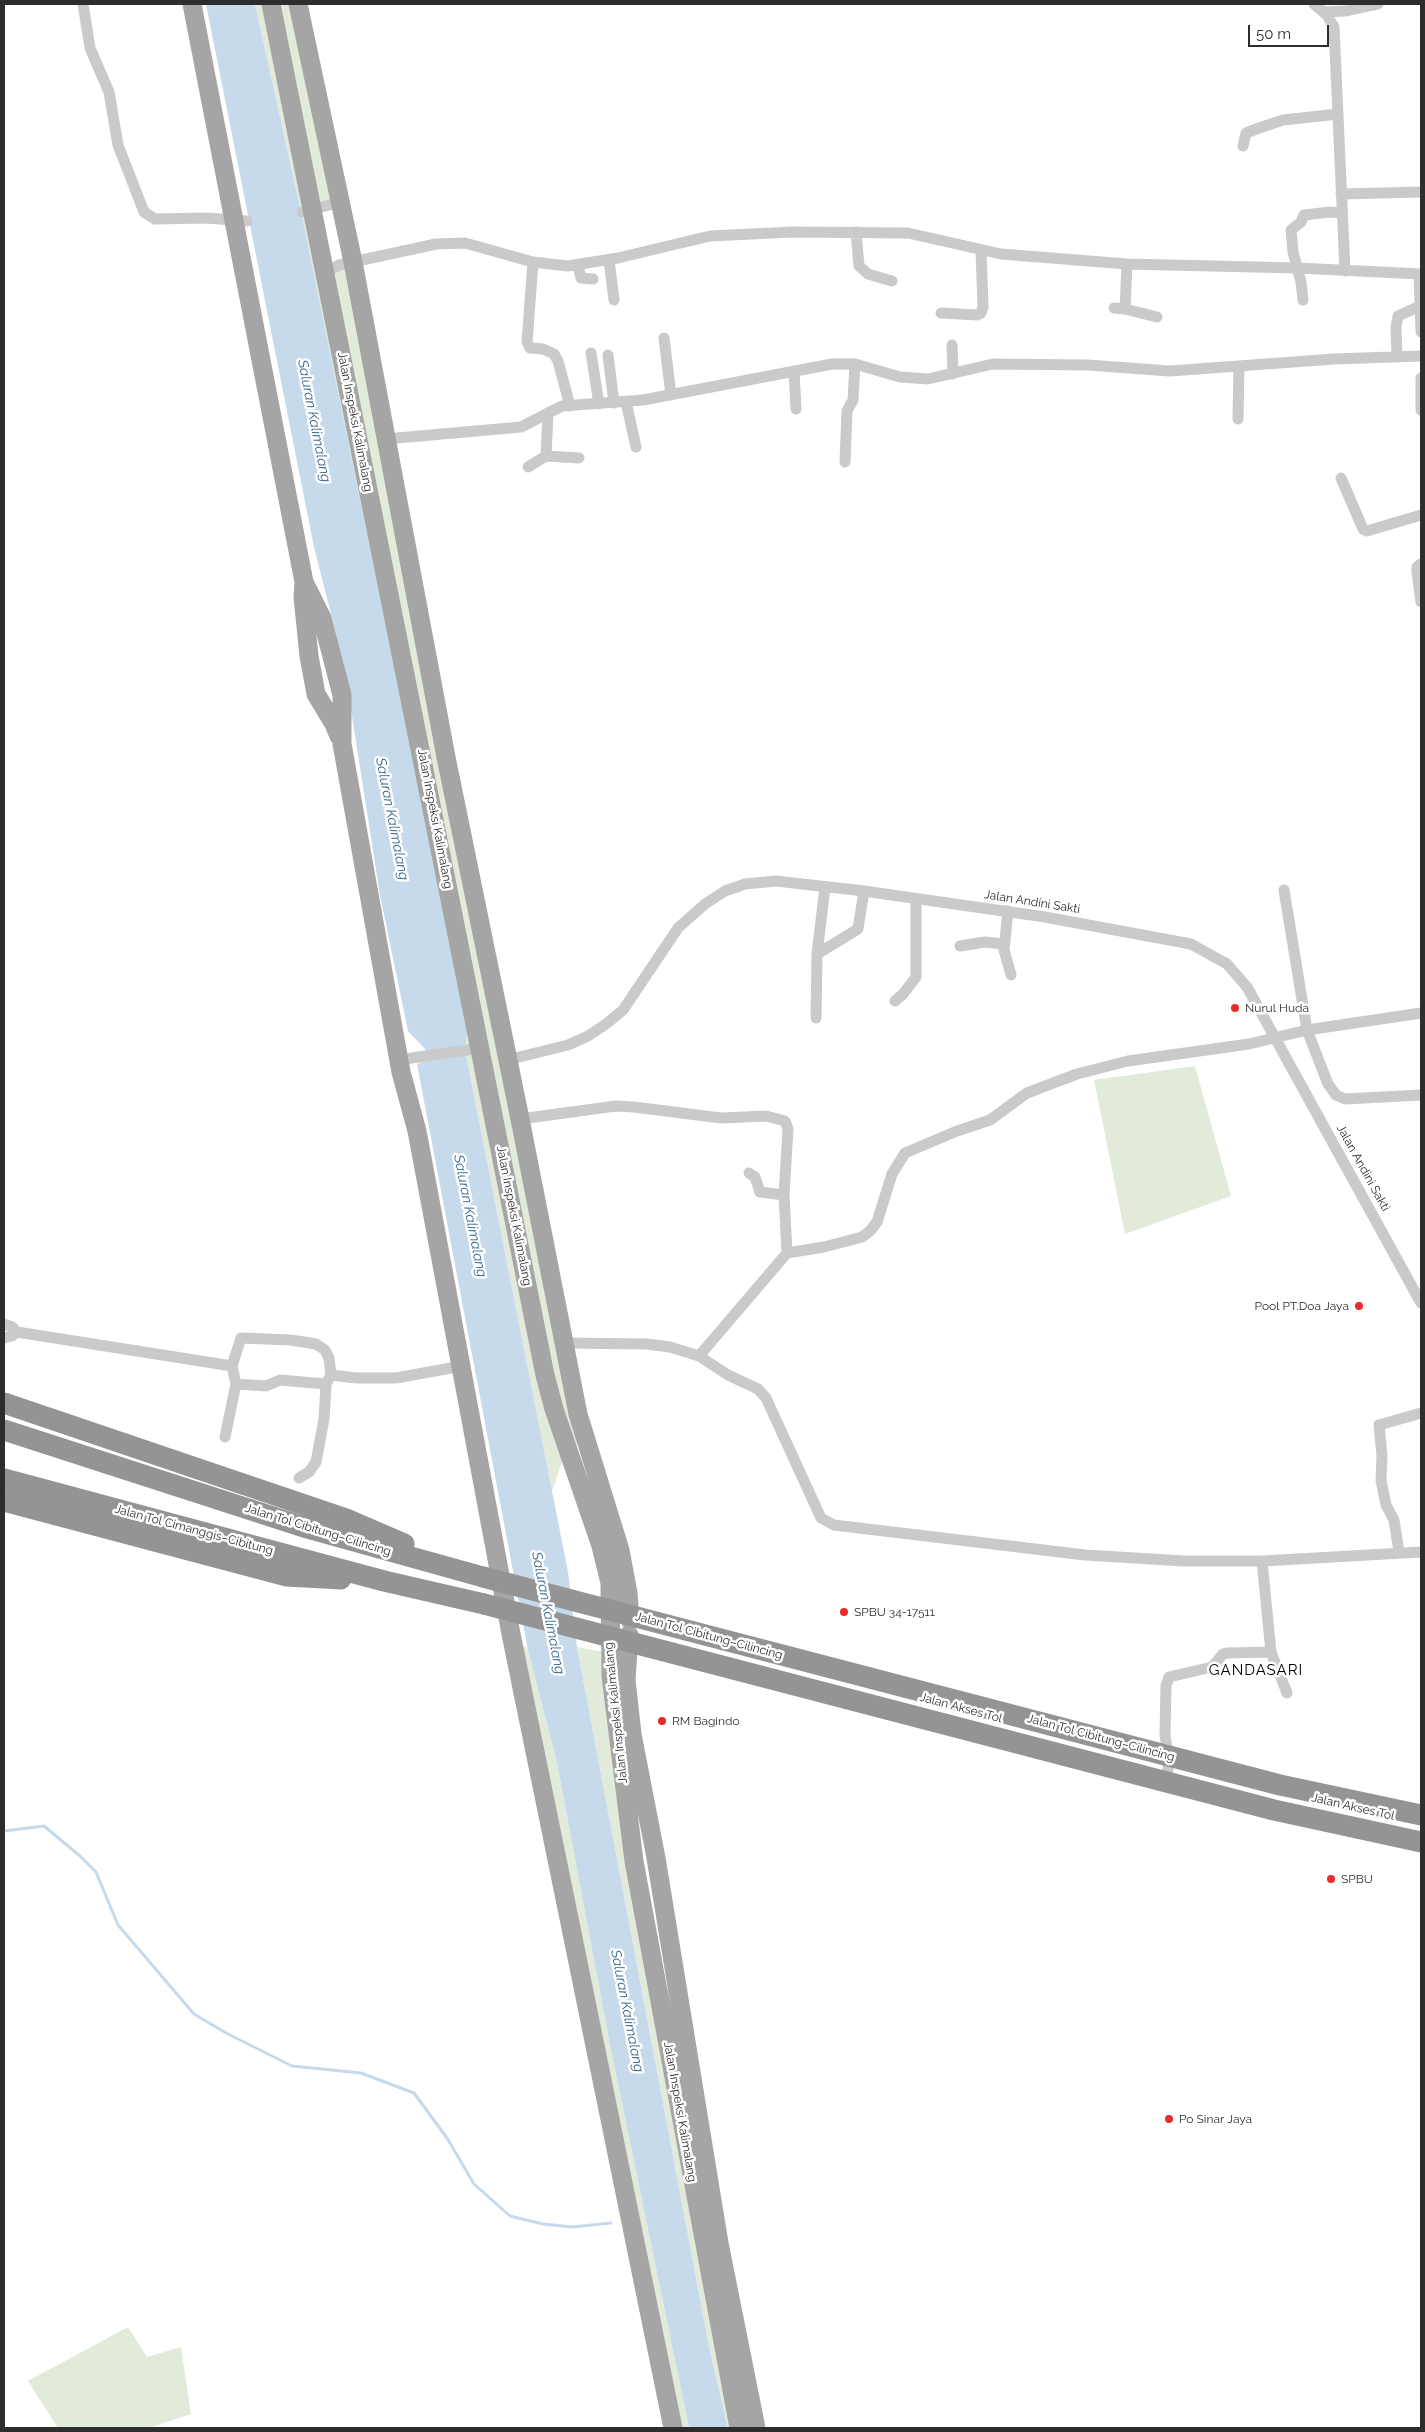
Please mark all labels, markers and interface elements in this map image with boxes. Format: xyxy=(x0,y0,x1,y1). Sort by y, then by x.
scale bar xyxy=(1250,15,1331,47)
text: 50 m xyxy=(1256,25,1291,43)
street label: Jalan Inspeksi Kalimalang xyxy=(334,351,376,493)
water label: Saluran Kalimalang xyxy=(294,358,334,484)
street label: Jalan Inspeksi Kalimalang xyxy=(414,748,456,890)
water label: Saluran Kalimalang xyxy=(372,756,412,882)
street label: Jalan Andini Sakti xyxy=(983,887,1081,917)
place label: Nurul Huda xyxy=(1245,1001,1309,1015)
marker: Nurul Huda xyxy=(1229,1002,1241,1014)
street label: Jalan Andini Sakti xyxy=(1333,1122,1393,1214)
street label: Jalan Inspeksi Kalimalang xyxy=(493,1145,535,1287)
water label: Saluran Kalimalang xyxy=(450,1153,490,1279)
place label: Pool PT.Doa Jaya xyxy=(1255,1299,1349,1313)
marker: Pool PT.Doa Jaya xyxy=(1353,1300,1365,1312)
street label: Jalan Tol Cibitung–Cilincing xyxy=(243,1501,393,1559)
street label: Jalan Tol Cimanggis–Cibitung xyxy=(113,1502,275,1558)
water label: Saluran Kalimalang xyxy=(528,1550,568,1676)
place label: SPBU 34-17511 xyxy=(854,1605,935,1619)
marker: SPBU 34-17511 xyxy=(838,1606,850,1618)
street label: Jalan Tol Cibitung–Cilincing xyxy=(634,1609,784,1663)
street label: Jalan Inspeksi Kalimalang xyxy=(601,1642,631,1784)
district label: GANDASARI xyxy=(1208,1661,1304,1679)
street label: Jalan Akses Tol xyxy=(918,1690,1004,1726)
street label: Jalan Tol Cibitung–Cilincing xyxy=(1026,1711,1176,1765)
place label: RM Bagindo xyxy=(672,1714,740,1728)
marker: RM Bagindo xyxy=(656,1715,668,1727)
street label: Jalan Akses Tol xyxy=(1310,1790,1396,1824)
place label: SPBU xyxy=(1341,1872,1373,1886)
marker: SPBU xyxy=(1325,1873,1337,1885)
water label: Saluran Kalimalang xyxy=(607,1948,647,2074)
street label: Jalan Inspeksi Kalimalang xyxy=(661,2041,699,2183)
place label: Po Sinar Jaya xyxy=(1179,2112,1252,2126)
marker: Po Sinar Jaya xyxy=(1163,2113,1175,2125)

